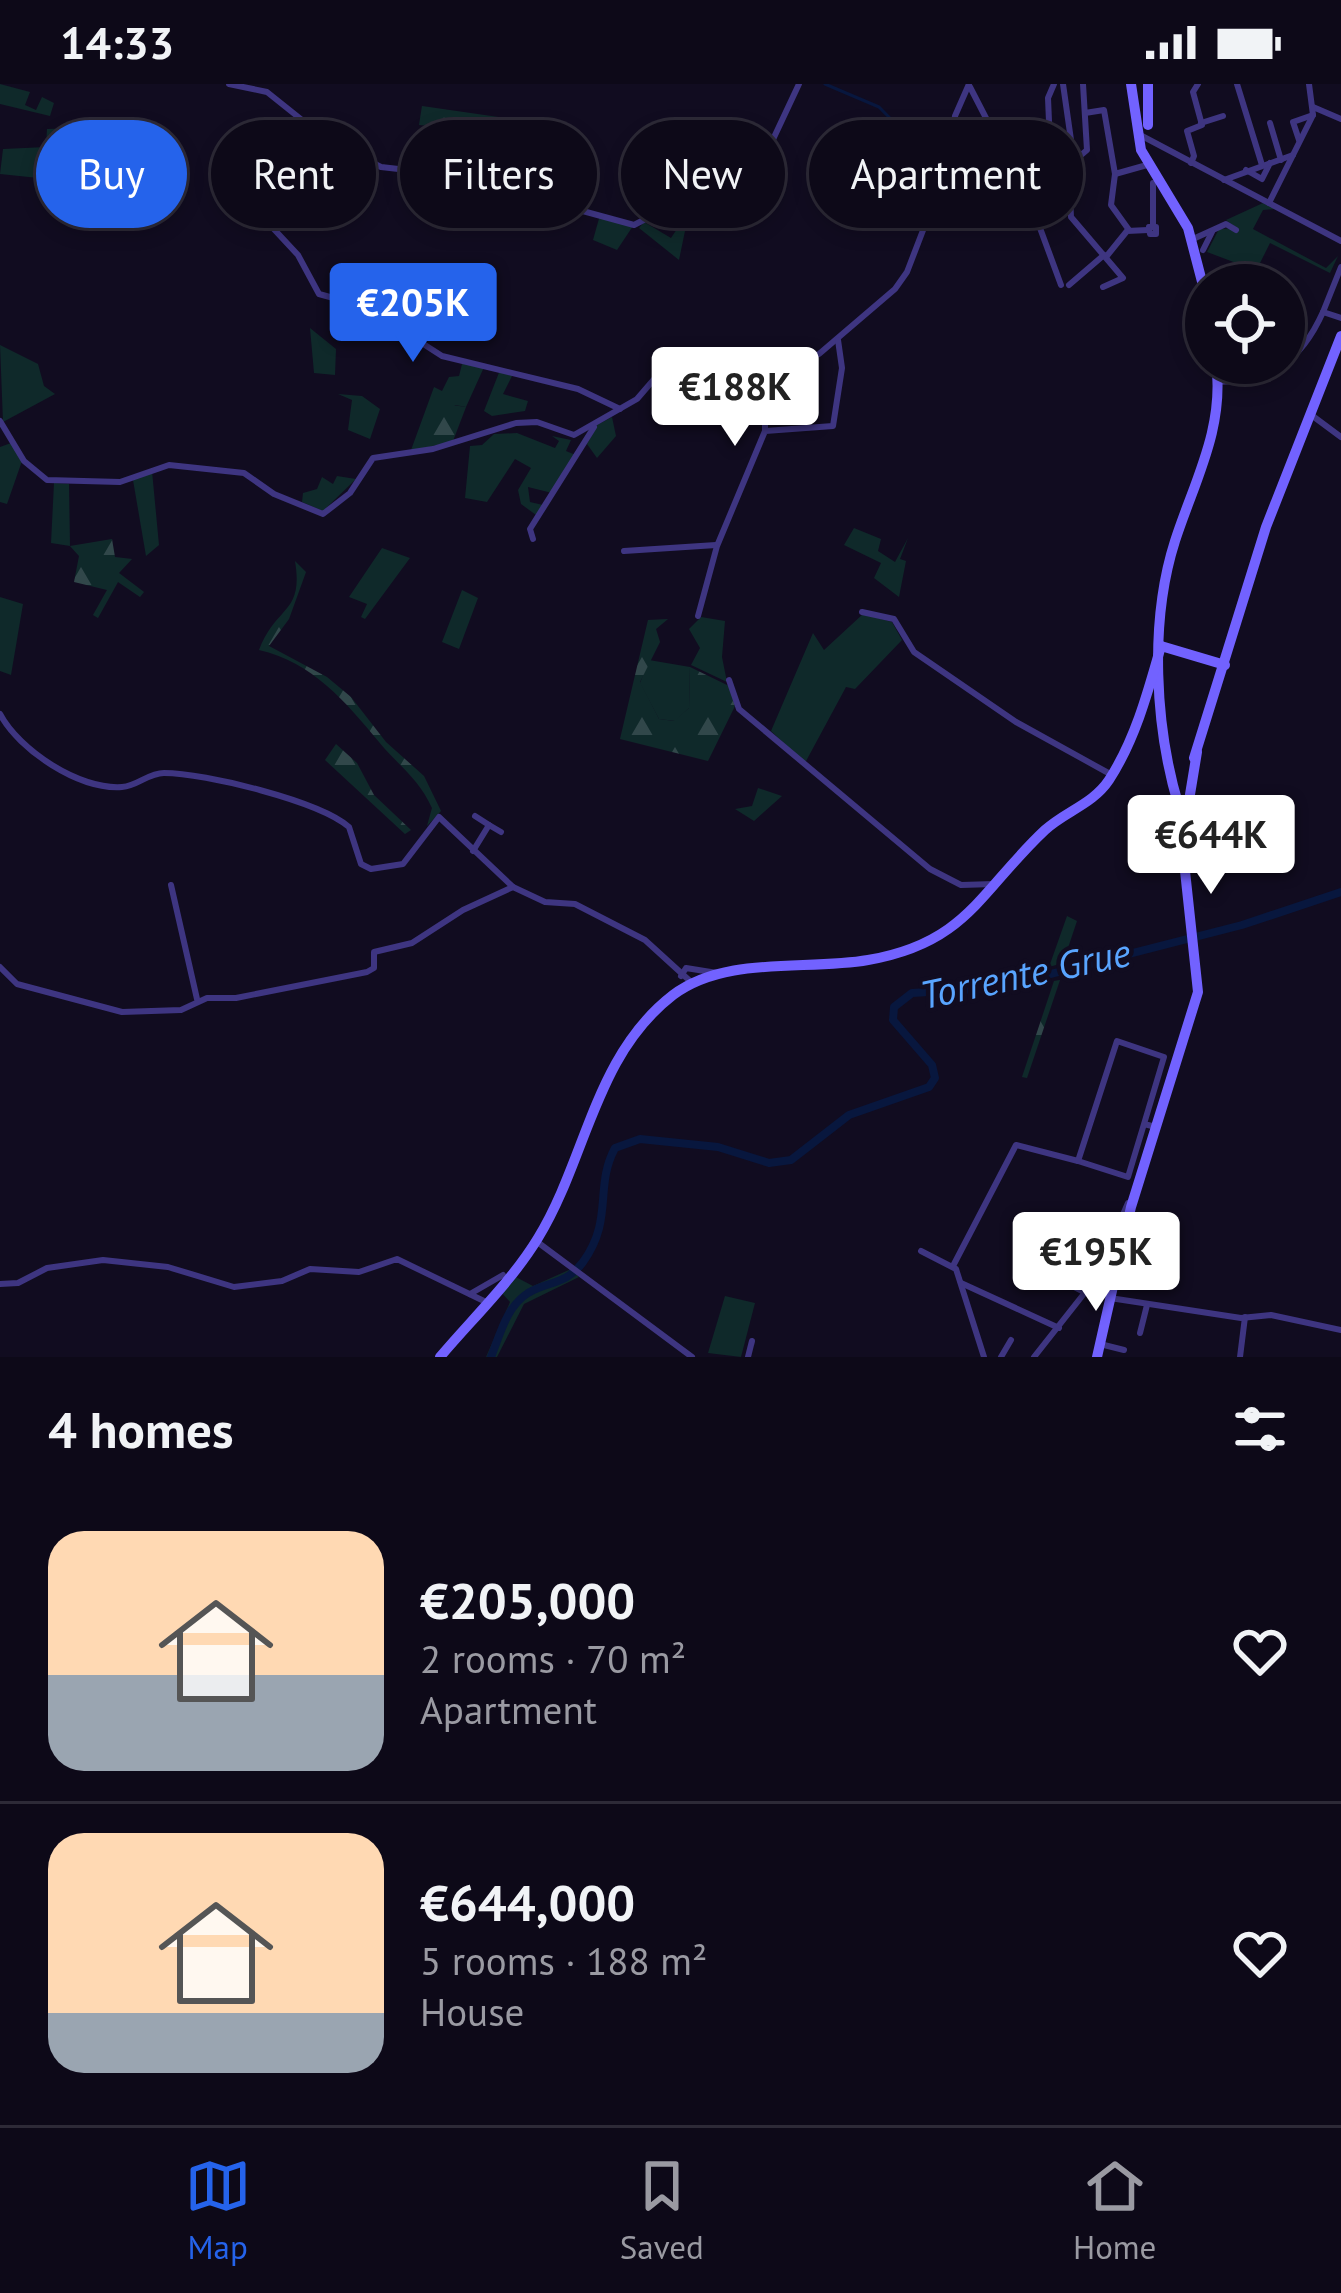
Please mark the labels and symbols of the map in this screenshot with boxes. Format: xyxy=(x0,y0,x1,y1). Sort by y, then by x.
pin: €205K xyxy=(329,263,497,365)
pin: €188K xyxy=(651,347,819,449)
pin: €644K xyxy=(1127,795,1295,897)
water label: Torrente Grue xyxy=(915,926,1135,1020)
pin: €195K xyxy=(1012,1212,1180,1314)

